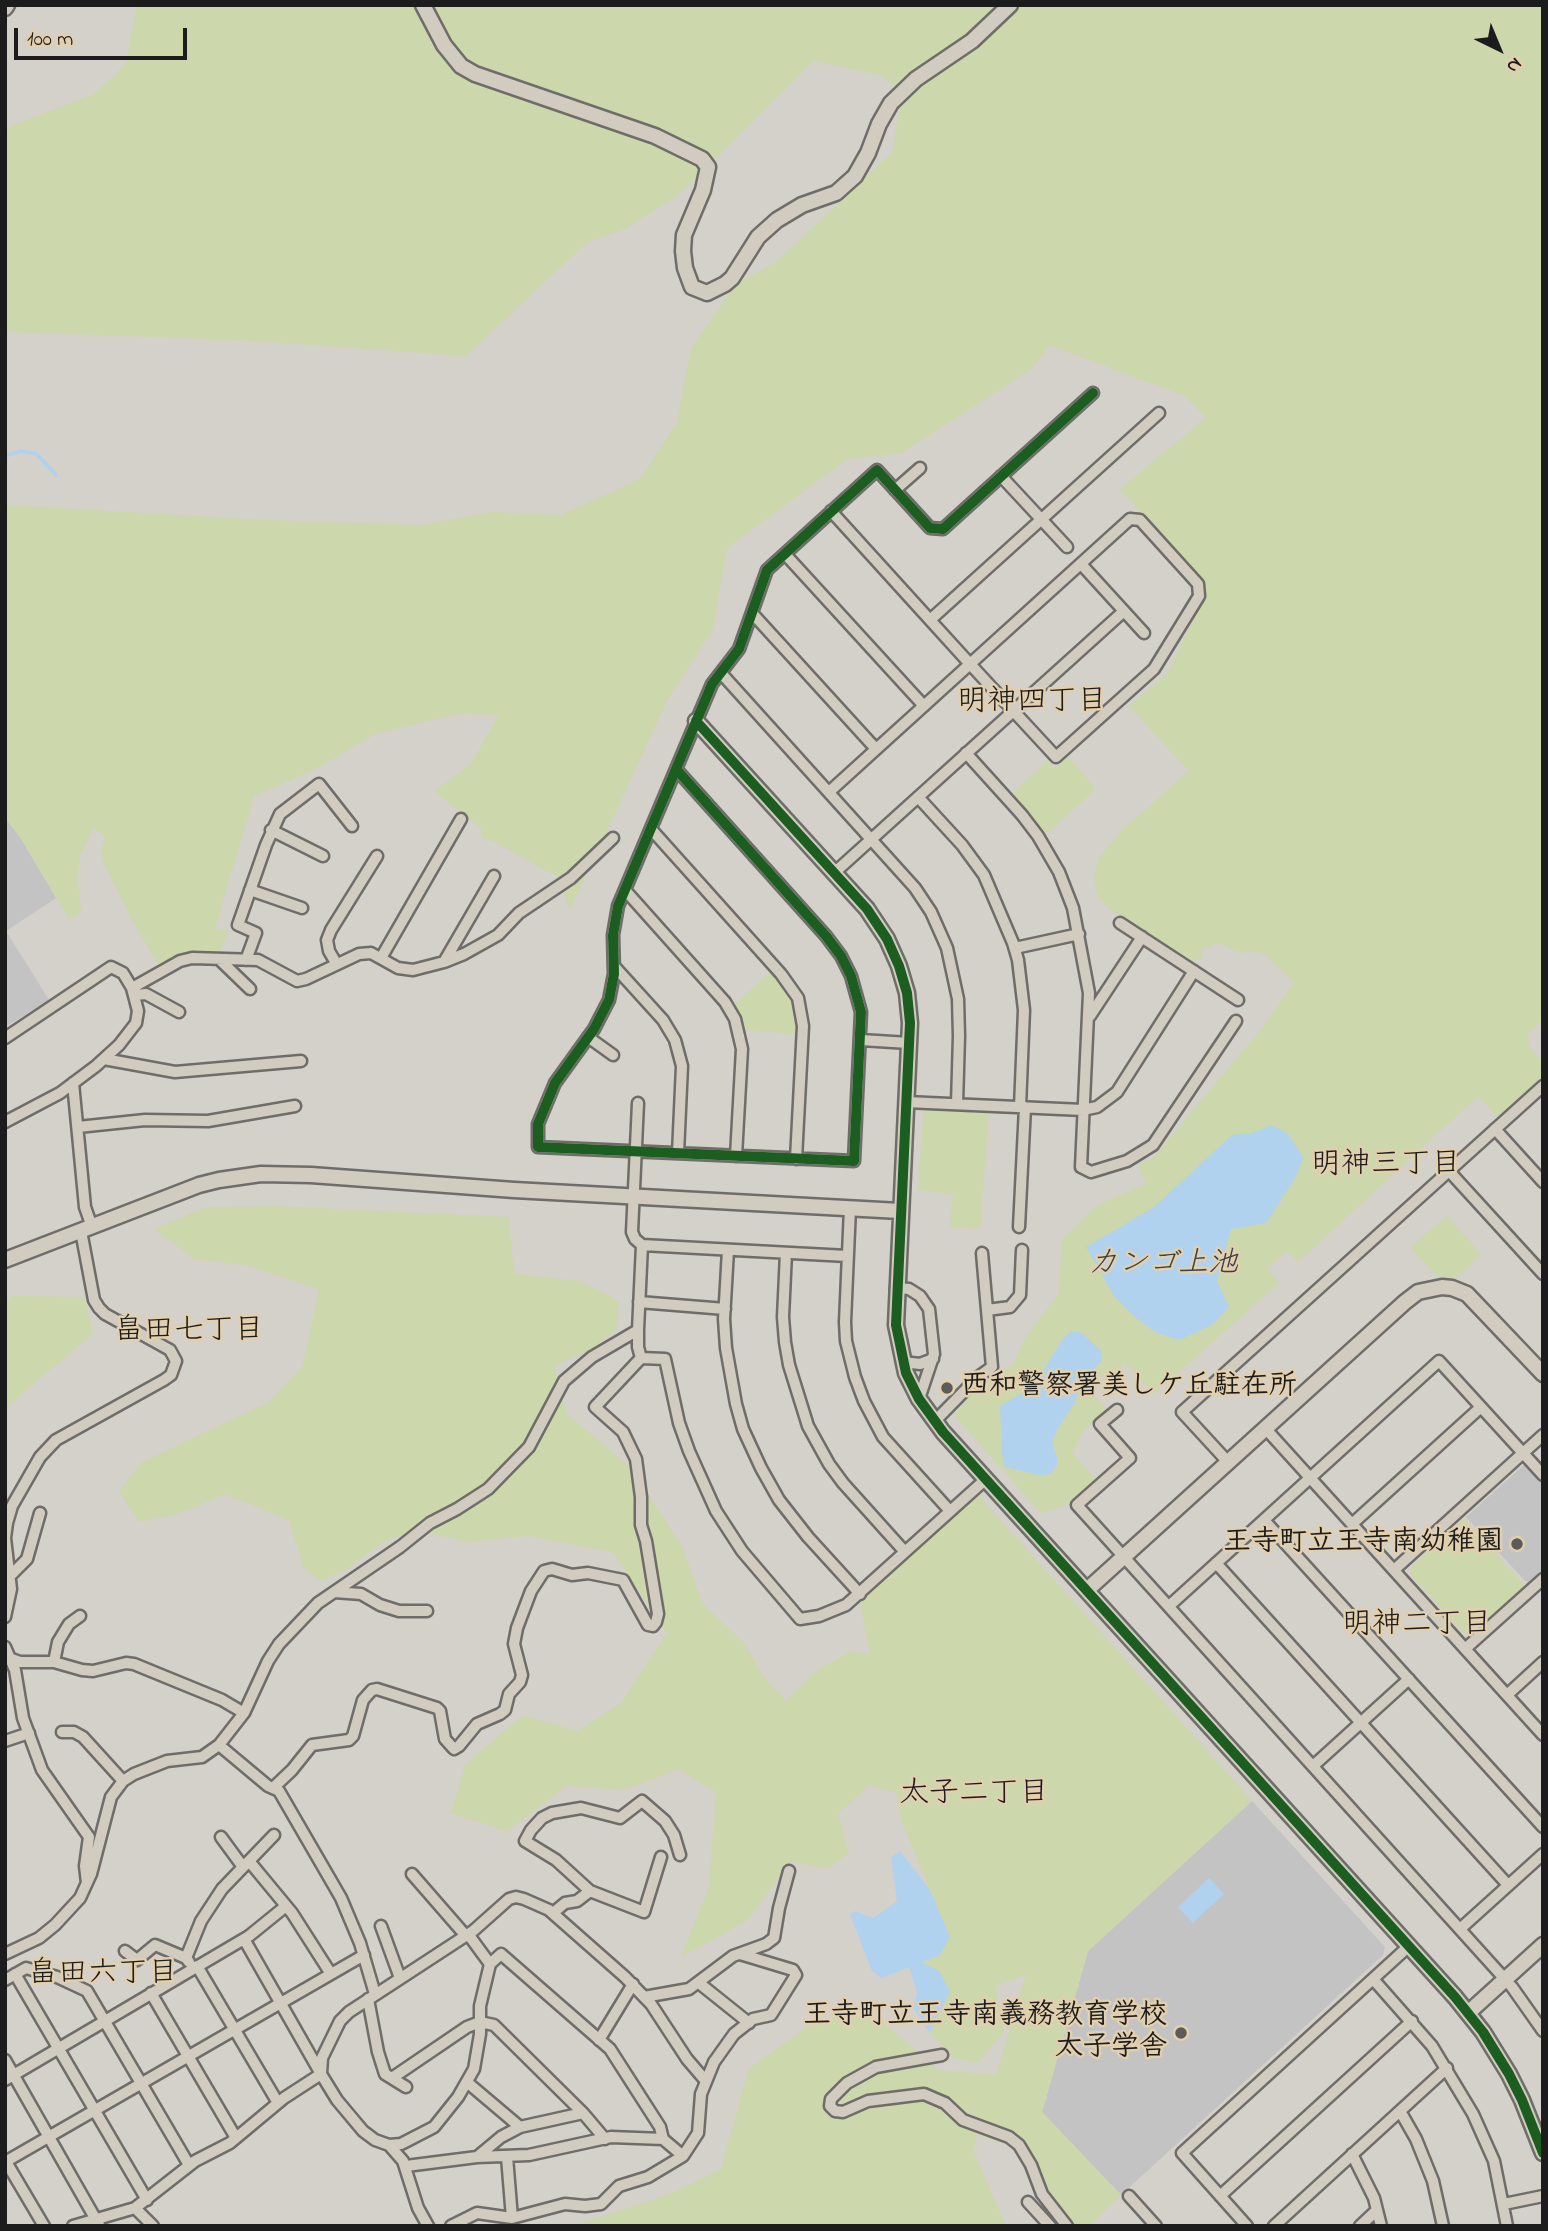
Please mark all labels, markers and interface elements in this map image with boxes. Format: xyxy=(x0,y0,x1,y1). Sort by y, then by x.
scale bar xyxy=(18,14,191,58)
north arrow xyxy=(1464,14,1534,84)
text: 100 m xyxy=(27,25,73,55)
text: N xyxy=(1500,50,1528,79)
district label: 明神四丁目 xyxy=(957,686,1107,722)
district label: 明神三丁目 xyxy=(1311,1149,1461,1185)
water label: カンゴ上池 xyxy=(1088,1248,1238,1284)
district label: 畠田七丁目 xyxy=(114,1315,264,1351)
place label: 西和警察署美しケ丘駐在所 xyxy=(961,1371,1297,1405)
marker: 西和警察署美しケ丘駐在所 xyxy=(939,1380,955,1396)
place label: 王寺町立王寺南幼稚園 xyxy=(1223,1527,1503,1561)
marker: 王寺町立王寺南幼稚園 xyxy=(1509,1536,1525,1552)
district label: 明神二丁目 xyxy=(1342,1609,1492,1645)
district label: 太子二丁目 xyxy=(899,1778,1049,1814)
district label: 畠田六丁目 xyxy=(28,1958,178,1994)
place label: 王寺町立王寺南義務教育学校 太子学舎 xyxy=(803,2000,1167,2066)
marker: 王寺町立王寺南義務教育学校 太子学舎 xyxy=(1173,2025,1189,2041)

